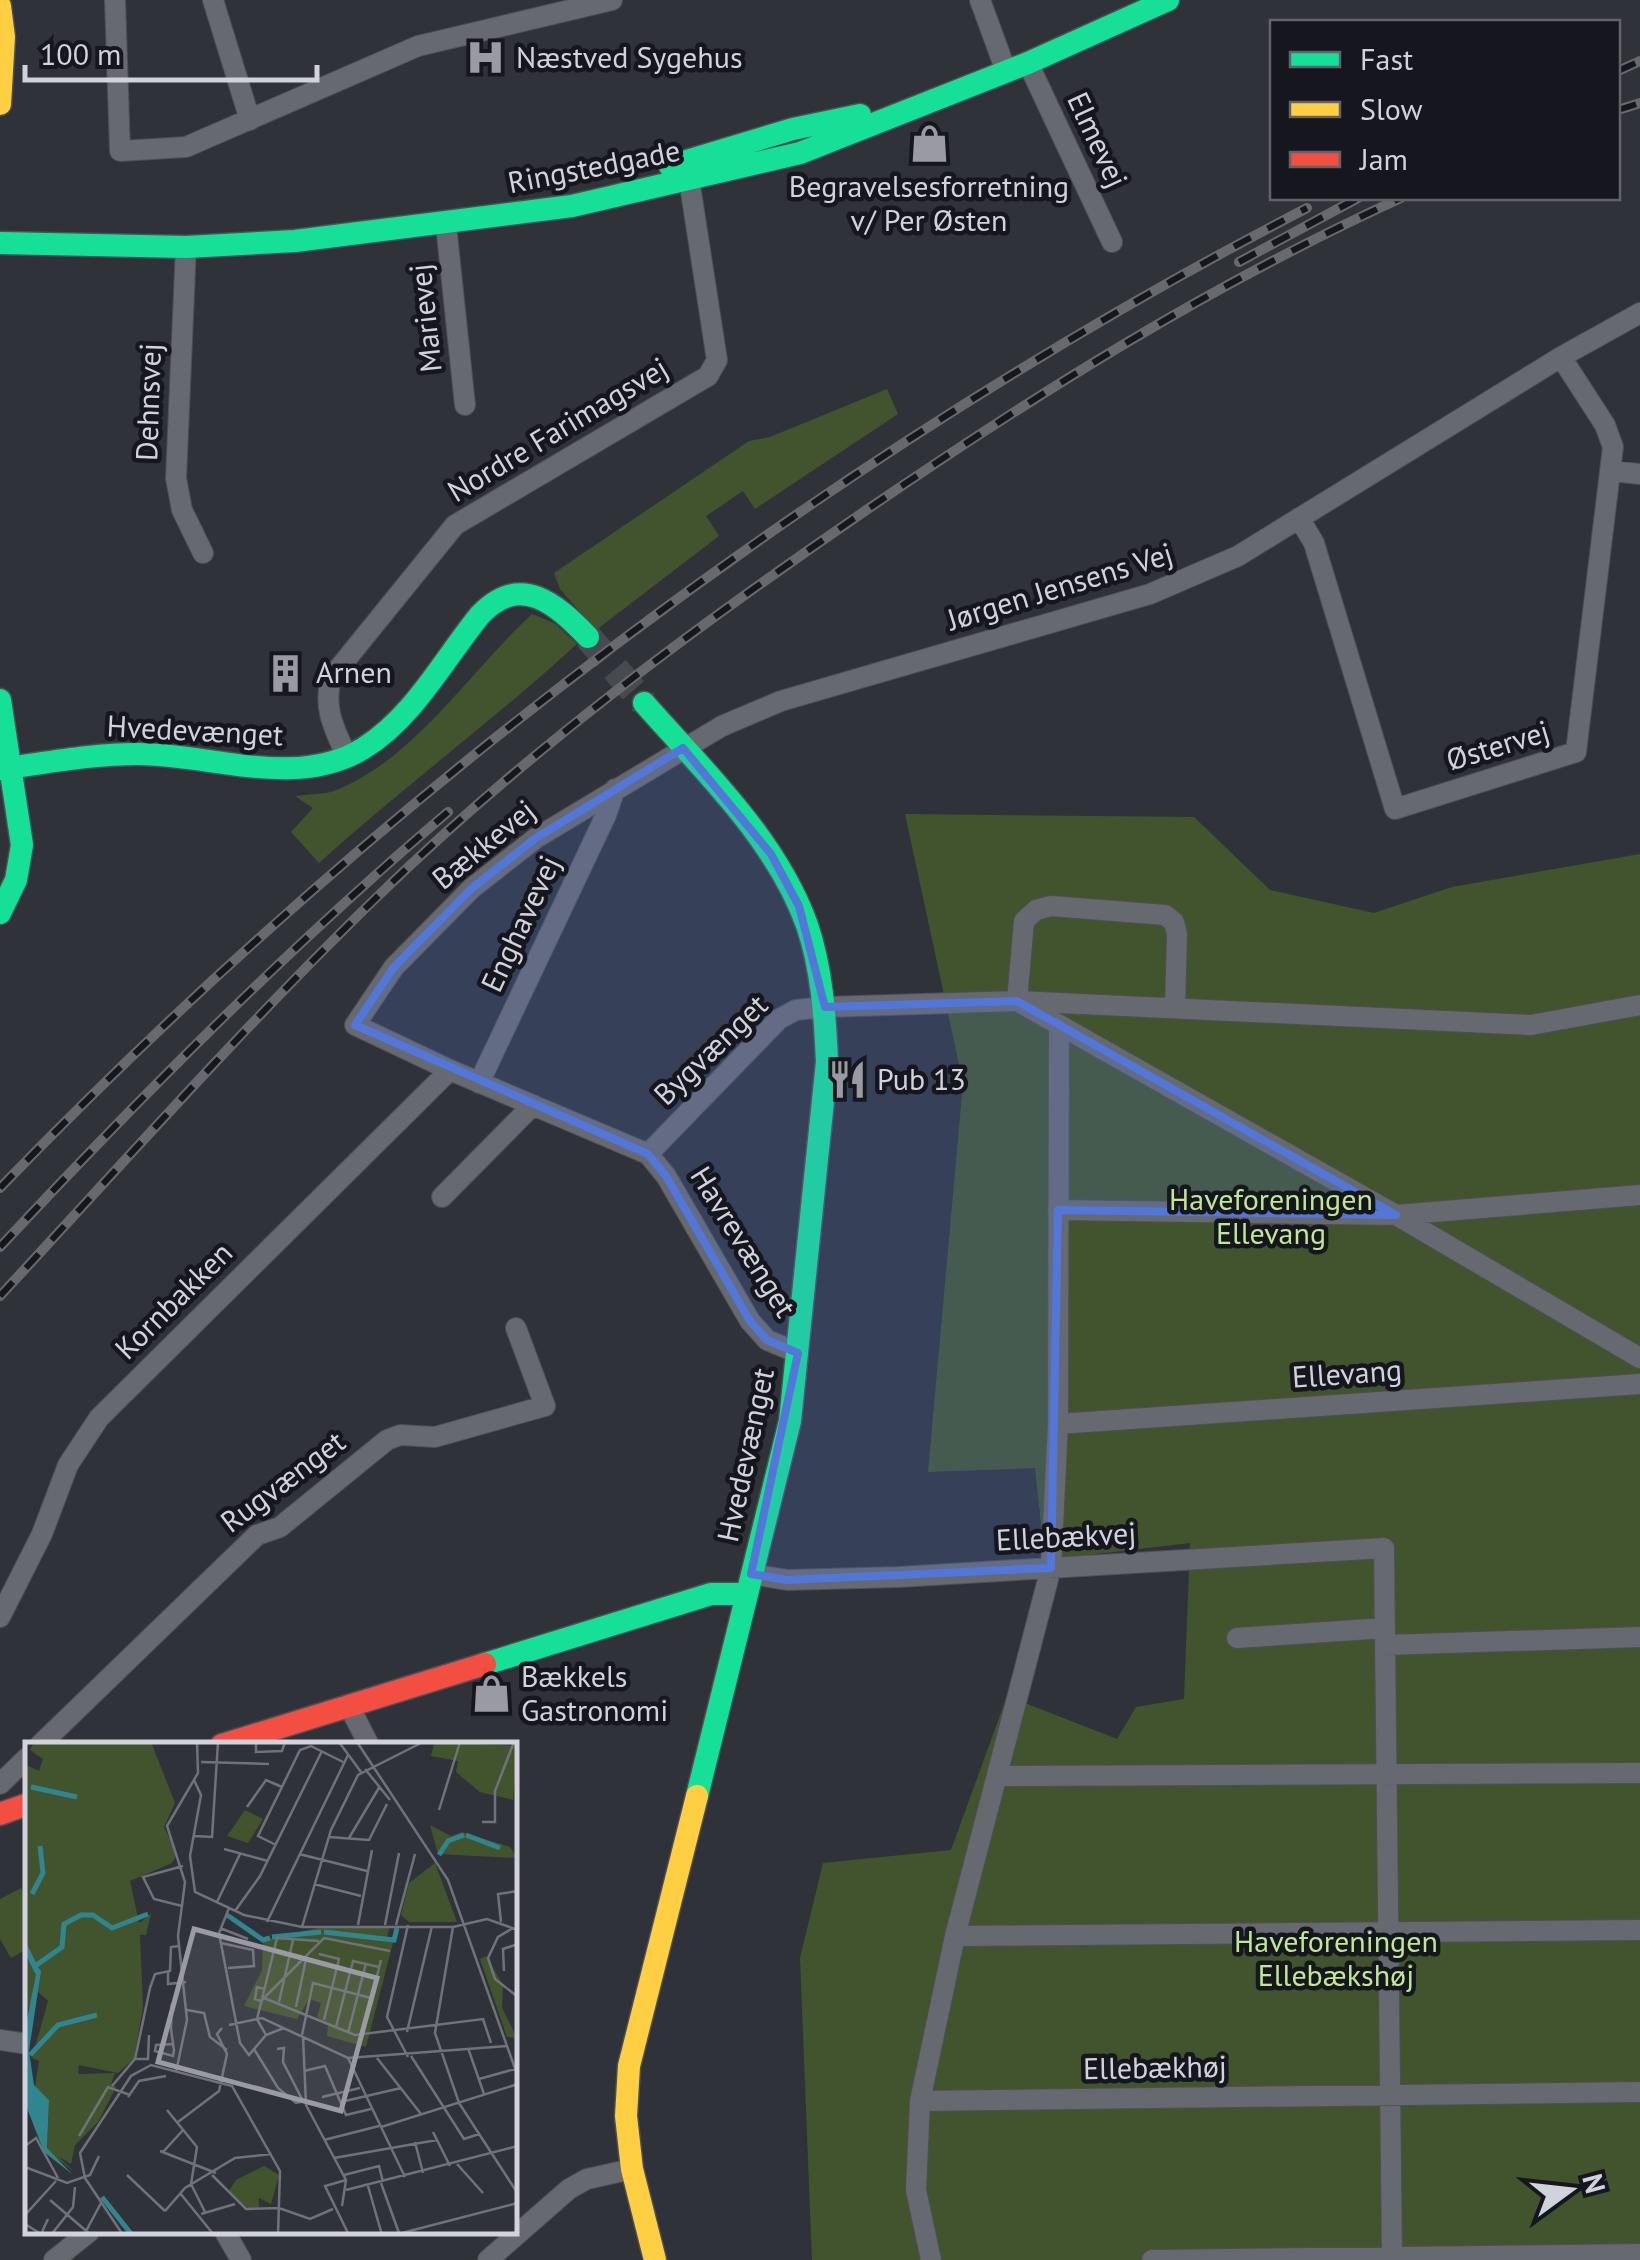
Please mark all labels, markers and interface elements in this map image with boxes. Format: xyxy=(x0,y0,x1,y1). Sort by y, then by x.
scale bar xyxy=(25,20,318,82)
legend xyxy=(1270,20,1620,200)
text: 100 m xyxy=(40,34,121,73)
hospital icon: Næstved Sygehus xyxy=(465,37,507,79)
place label: Næstved Sygehus xyxy=(516,37,743,76)
text: Fast xyxy=(1360,39,1413,78)
street label: Elmevej xyxy=(1059,85,1137,193)
text: Slow xyxy=(1360,89,1423,128)
shop icon: Begravelsesforretning v/ Per Østen xyxy=(908,122,950,164)
street label: Ringstedgade xyxy=(504,130,683,201)
text: Jam xyxy=(1358,139,1408,178)
place label: Begravelsesforretning v/ Per Østen xyxy=(789,166,1069,239)
street label: Marievej xyxy=(399,262,450,374)
street label: Dehnsvej xyxy=(126,342,169,461)
street label: Nordre Farimagsvej xyxy=(440,348,674,510)
street label: Jørgen Jensens Vej xyxy=(940,533,1177,639)
building icon: Arnen xyxy=(265,652,307,694)
place label: Arnen xyxy=(316,652,392,691)
street label: Hvedevænget xyxy=(106,705,284,754)
street label: Østervej xyxy=(1441,710,1554,779)
street label: Bækkevej xyxy=(423,790,543,897)
street label: Enghavevej xyxy=(471,849,568,998)
street label: Bygvænget xyxy=(645,985,775,1113)
restaurant icon: Pub 13 xyxy=(826,1059,868,1101)
place label: Pub 13 xyxy=(877,1059,966,1098)
street label: Havrevænget xyxy=(683,1159,806,1324)
park label: Haveforeningen Ellevang xyxy=(1169,1179,1373,1252)
street label: Kornbakken xyxy=(106,1233,240,1367)
street label: Ellevang xyxy=(1291,1349,1403,1396)
street label: Hvedevænget xyxy=(707,1364,782,1545)
street label: Rugvænget xyxy=(212,1421,352,1540)
street label: Ellebækvej xyxy=(995,1512,1137,1559)
place label: Bækkels Gastronomi xyxy=(521,1656,668,1729)
shop icon: Bækkels Gastronomi xyxy=(470,1673,512,1715)
inset map xyxy=(25,1742,518,2235)
park label: Haveforeningen Ellebækshøj xyxy=(1234,1921,1438,1994)
street label: Ellebækhøj xyxy=(1083,2046,1227,2087)
north arrow xyxy=(1520,2140,1620,2240)
text: N xyxy=(1574,2170,1615,2197)

